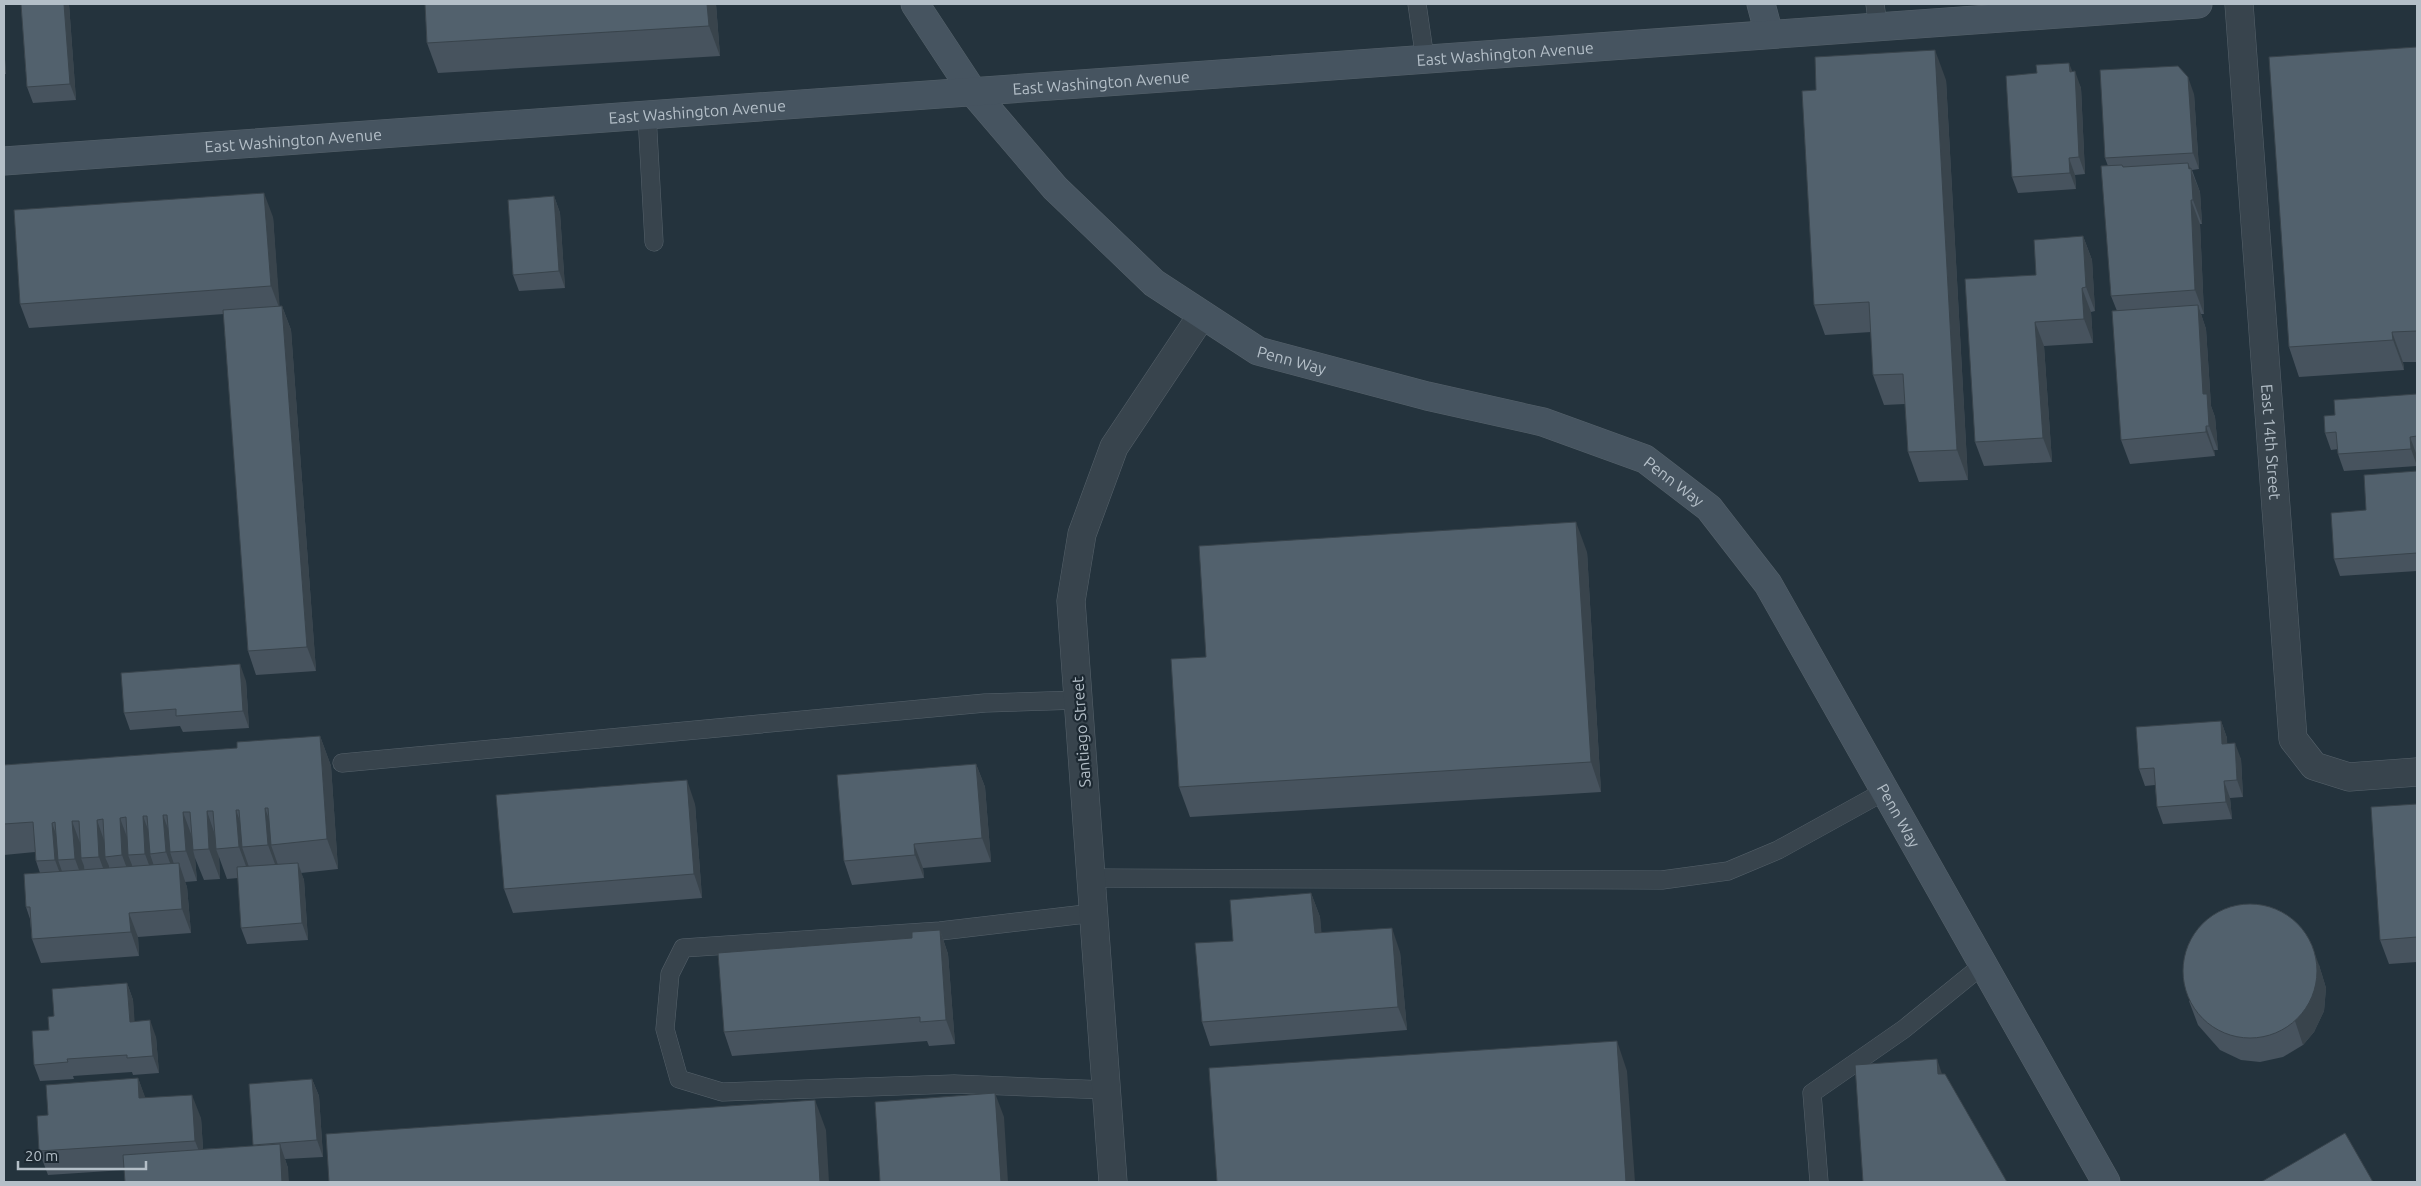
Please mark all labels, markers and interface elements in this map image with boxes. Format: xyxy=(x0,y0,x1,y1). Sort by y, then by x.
street label: East Washington Avenue xyxy=(1416,38,1594,69)
street label: East Washington Avenue xyxy=(1012,67,1190,98)
street label: East Washington Avenue xyxy=(608,96,786,127)
street label: East Washington Avenue xyxy=(204,125,382,156)
street label: Penn Way xyxy=(1255,342,1328,378)
street label: East 14th Street xyxy=(2258,383,2284,501)
street label: Penn Way xyxy=(1641,453,1708,510)
street label: Santiago Street xyxy=(1068,675,1094,788)
street label: Penn Way xyxy=(1874,780,1924,851)
scale bar xyxy=(18,1138,145,1170)
text: 20 m xyxy=(25,1147,58,1164)

